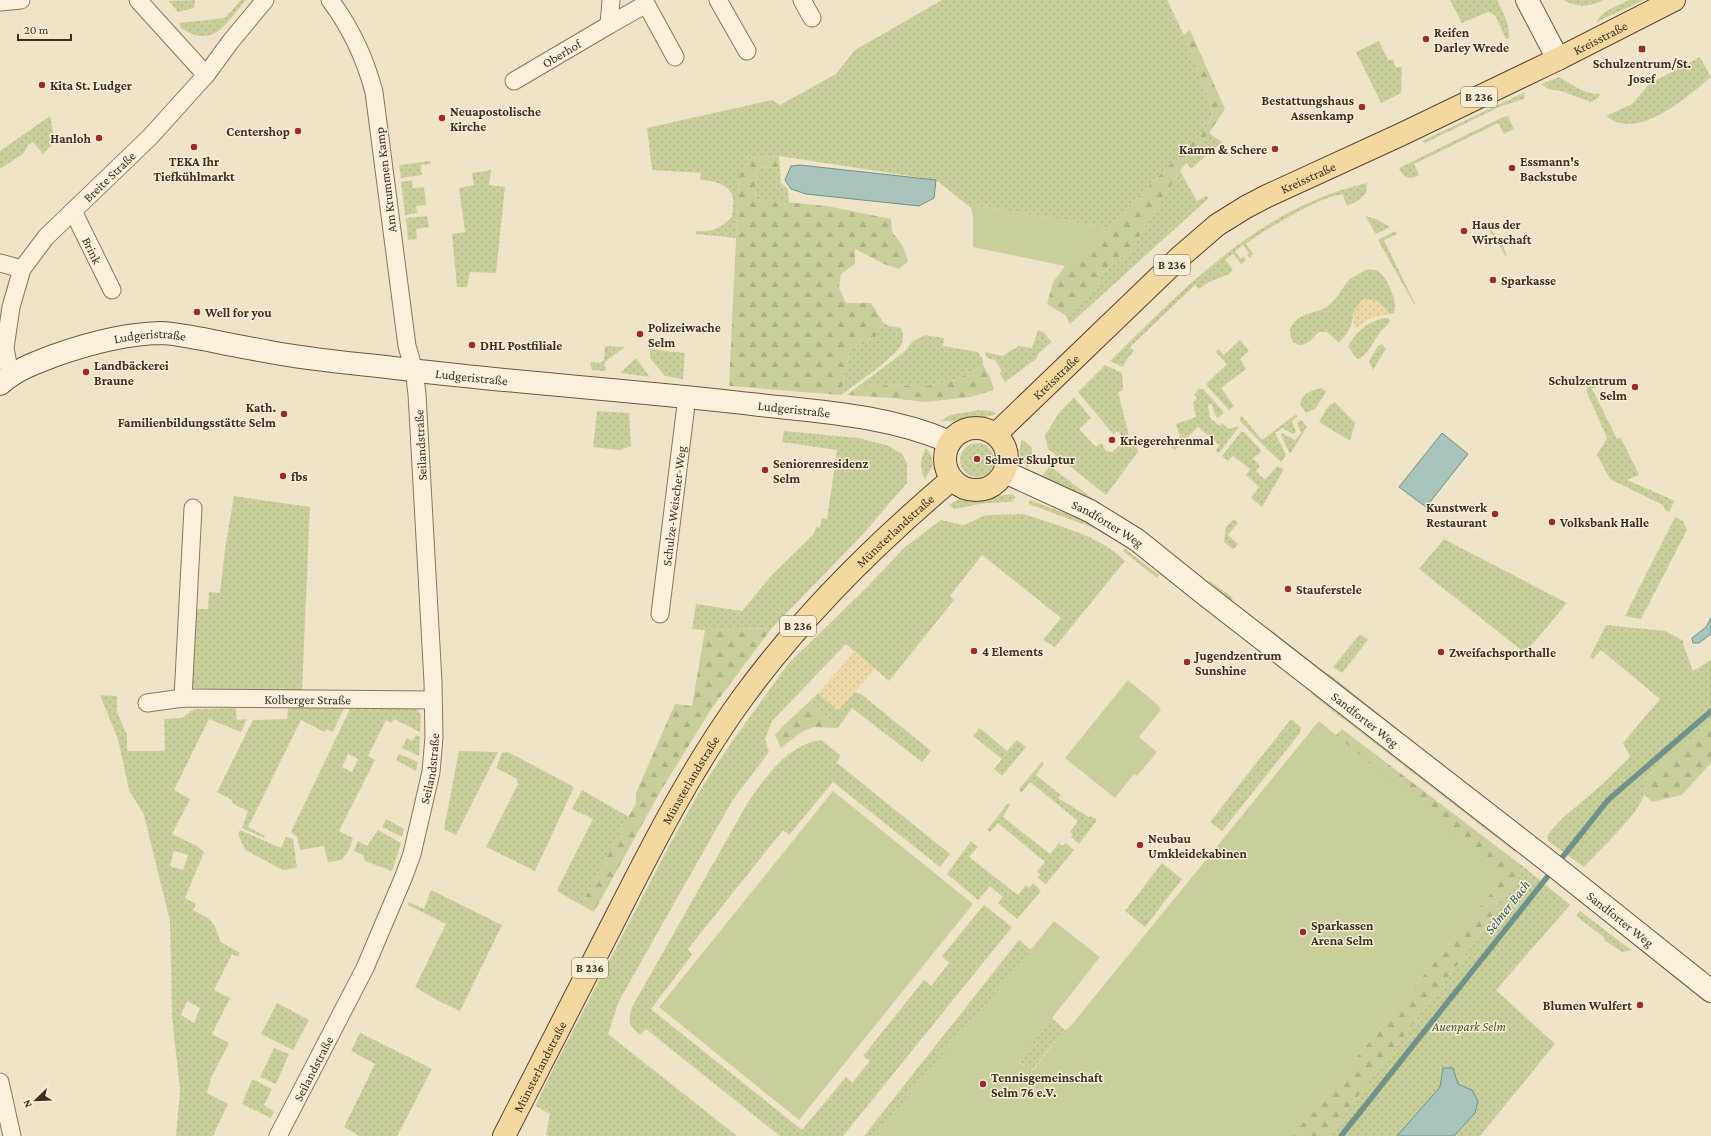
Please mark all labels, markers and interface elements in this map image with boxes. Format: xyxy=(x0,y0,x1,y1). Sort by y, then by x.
scale bar xyxy=(18,16,71,42)
street label: Kreisstraße xyxy=(1571,18,1630,58)
text: 20 m xyxy=(24,23,49,37)
place label: Reifen Darley Wrede xyxy=(1434,25,1509,55)
marker: Reifen Darley Wrede xyxy=(1421,34,1431,44)
street label: Oberhof xyxy=(539,36,585,71)
marker: Schulzentrum/St. Josef xyxy=(1637,44,1647,54)
place label: Schulzentrum/St. Josef xyxy=(1593,56,1692,86)
place label: Kita St. Ludger xyxy=(50,78,133,93)
marker: Kita St. Ludger xyxy=(37,80,47,90)
road number: B 236 xyxy=(1461,87,1497,107)
place label: Bestattungshaus Assenkamp xyxy=(1262,93,1354,123)
marker: Bestattungshaus Assenkamp xyxy=(1357,102,1367,112)
place label: Neuapostolische Kirche xyxy=(450,104,541,134)
marker: Neuapostolische Kirche xyxy=(437,113,447,123)
place label: Centershop xyxy=(226,124,290,139)
marker: Centershop xyxy=(293,126,303,136)
street label: Am Krummen Kamp xyxy=(372,126,399,233)
place label: Hanloh xyxy=(50,131,92,146)
marker: Hanloh xyxy=(94,133,104,143)
marker: TEKA Ihr Tiefkühlmarkt xyxy=(189,142,199,152)
place label: Kamm & Schere xyxy=(1179,142,1267,157)
marker: Kamm & Schere xyxy=(1270,144,1280,154)
street label: Breite Straße xyxy=(80,148,139,205)
place label: TEKA Ihr Tiefkühlmarkt xyxy=(153,154,235,184)
place label: Essmann's Backstube xyxy=(1520,154,1579,184)
street label: Kreisstraße xyxy=(1278,159,1338,197)
marker: Essmann's Backstube xyxy=(1507,163,1517,173)
place label: Haus der Wirtschaft xyxy=(1471,217,1532,247)
marker: Haus der Wirtschaft xyxy=(1459,226,1469,236)
street label: Brink xyxy=(79,235,105,267)
road number: B 236 xyxy=(1154,255,1190,275)
place label: Sparkasse xyxy=(1501,273,1556,288)
marker: Sparkasse xyxy=(1488,275,1498,285)
place label: Well for you xyxy=(204,305,272,320)
marker: Well for you xyxy=(192,307,202,317)
place label: Polizeiwache Selm xyxy=(648,320,721,350)
street label: Ludgeristraße xyxy=(112,326,188,346)
marker: Polizeiwache Selm xyxy=(635,329,645,339)
place label: DHL Postfiliale xyxy=(480,338,562,353)
marker: DHL Postfiliale xyxy=(467,340,477,350)
street label: Kreisstraße xyxy=(1030,351,1083,403)
place label: Landbäckerei Braune xyxy=(94,358,169,388)
street label: Ludgeristraße xyxy=(434,366,509,388)
marker: Landbäckerei Braune xyxy=(81,367,91,377)
place label: Schulzentrum Selm xyxy=(1548,373,1627,403)
marker: Schulzentrum Selm xyxy=(1630,382,1640,392)
street label: Ludgeristraße xyxy=(757,398,831,421)
place label: Kath. Familienbildungsstätte Selm xyxy=(118,400,276,430)
marker: Kath. Familienbildungsstätte Selm xyxy=(279,409,289,419)
street label: Seilandstraße xyxy=(411,409,430,481)
place label: Kriegerehrenmal xyxy=(1120,433,1214,448)
marker: Kriegerehrenmal xyxy=(1107,435,1117,445)
street label: Schulze-Weischer-Weg xyxy=(659,444,689,567)
place label: Selmer Skulptur xyxy=(985,452,1076,467)
marker: Selmer Skulptur xyxy=(972,454,982,464)
place label: Seniorenresidenz Selm xyxy=(773,456,869,486)
marker: Seniorenresidenz Selm xyxy=(760,465,770,475)
place label: fbs xyxy=(291,469,308,484)
marker: fbs xyxy=(278,471,288,481)
street label: Münsterlandstraße xyxy=(853,491,937,570)
street label: Sandforter Weg xyxy=(1069,497,1147,551)
place label: Kunstwerk Restaurant xyxy=(1426,500,1488,530)
marker: Kunstwerk Restaurant xyxy=(1490,509,1500,519)
place label: Volksbank Halle xyxy=(1559,515,1649,530)
marker: Volksbank Halle xyxy=(1547,517,1557,527)
place label: Stauferstele xyxy=(1296,582,1362,597)
marker: Stauferstele xyxy=(1283,584,1293,594)
road number: B 236 xyxy=(780,616,816,636)
place label: 4 Elements xyxy=(982,644,1043,659)
place label: Zweifachsporthalle xyxy=(1449,645,1556,660)
marker: 4 Elements xyxy=(969,646,979,656)
marker: Zweifachsporthalle xyxy=(1436,647,1446,657)
place label: Jugendzentrum Sunshine xyxy=(1193,648,1282,678)
marker: Jugendzentrum Sunshine xyxy=(1182,657,1192,667)
street label: Sandforter Weg xyxy=(1328,689,1402,751)
street label: Kolberger Straße xyxy=(264,692,351,707)
street label: Seilandstraße xyxy=(417,733,442,805)
street label: Münsterlandstraße xyxy=(659,733,723,827)
place label: Neubau Umkleidekabinen xyxy=(1148,831,1247,861)
marker: Neubau Umkleidekabinen xyxy=(1135,840,1145,850)
water label: Selmer Bach xyxy=(1481,877,1533,937)
street label: Sandforter Weg xyxy=(1584,888,1657,951)
place label: Sparkassen Arena Selm xyxy=(1310,918,1374,948)
marker: Sparkassen Arena Selm xyxy=(1298,927,1308,937)
road number: B 236 xyxy=(572,958,608,978)
place label: Blumen Wulfert xyxy=(1543,998,1632,1013)
marker: Blumen Wulfert xyxy=(1635,1000,1645,1010)
street label: Münsterlandstraße xyxy=(510,1018,570,1115)
park label: Auenpark Selm xyxy=(1431,1019,1506,1034)
street label: Seilandstraße xyxy=(290,1033,337,1104)
place label: Tennisgemeinschaft Selm 76 e.V. xyxy=(991,1070,1103,1100)
marker: Tennisgemeinschaft Selm 76 e.V. xyxy=(978,1079,988,1089)
north arrow xyxy=(16,1080,56,1120)
text: N xyxy=(20,1098,34,1110)

